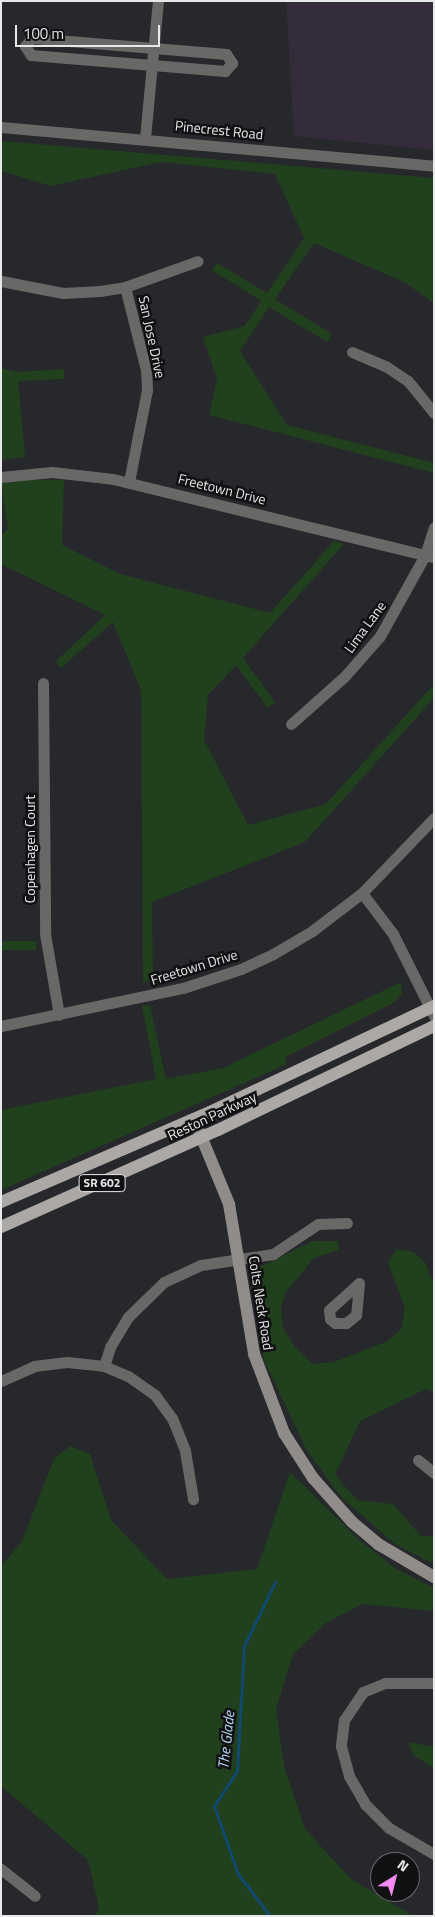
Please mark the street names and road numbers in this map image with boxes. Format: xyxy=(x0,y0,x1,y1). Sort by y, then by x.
street label: Pinecrest Road xyxy=(174,117,264,143)
street label: San Jose Drive xyxy=(135,294,169,380)
street label: Freetown Drive xyxy=(176,470,268,508)
street label: Lima Lane xyxy=(341,598,389,656)
street label: Copenhagen Court xyxy=(22,795,38,903)
street label: Freetown Drive xyxy=(149,946,239,988)
street label: Reston Parkway xyxy=(165,1088,259,1144)
road number: SR 602 xyxy=(78,1174,126,1192)
street label: Colts Neck Road xyxy=(245,1255,277,1351)

